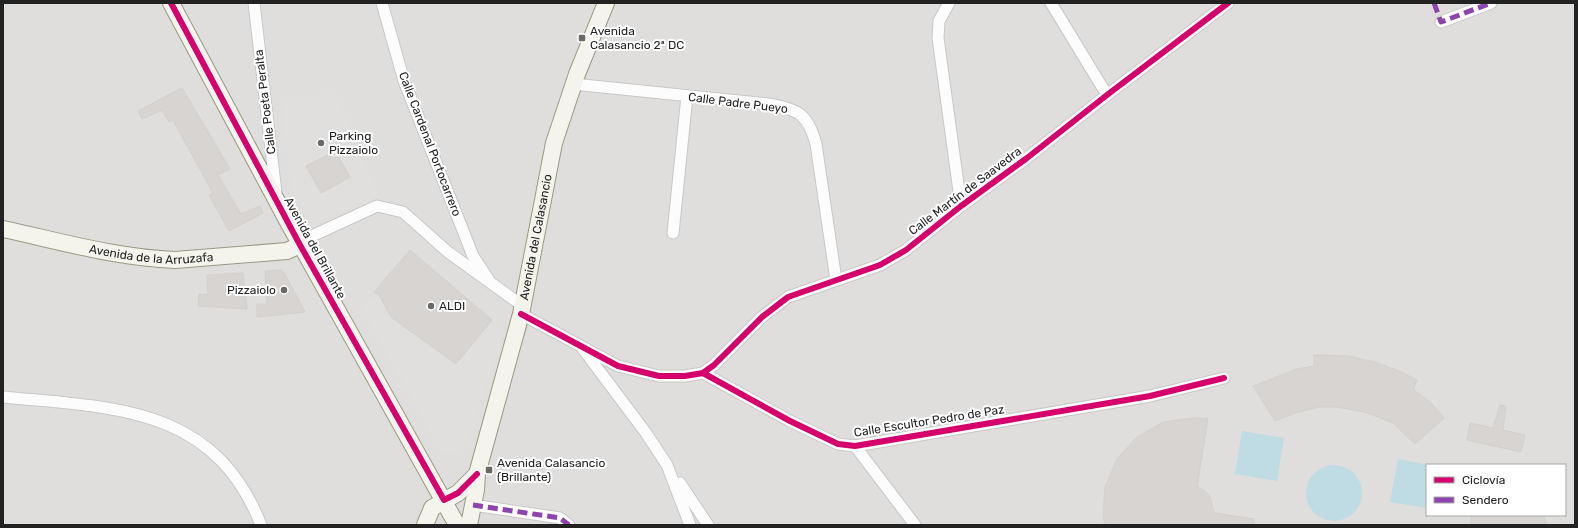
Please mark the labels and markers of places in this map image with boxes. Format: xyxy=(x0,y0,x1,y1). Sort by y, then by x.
place label: Avenida Calasancio 2ª DC xyxy=(590,24,684,52)
marker: Avenida Calasancio 2ª DC xyxy=(577,33,587,43)
place label: Parking Pizzaiolo xyxy=(329,129,378,157)
marker: Parking Pizzaiolo xyxy=(316,138,326,148)
place label: Pizzaiolo xyxy=(227,283,276,297)
marker: Pizzaiolo xyxy=(279,285,289,295)
place label: ALDI xyxy=(439,299,465,313)
marker: ALDI xyxy=(426,301,436,311)
place label: Avenida Calasancio (Brillante) xyxy=(497,456,605,484)
marker: Avenida Calasancio (Brillante) xyxy=(484,465,494,475)

